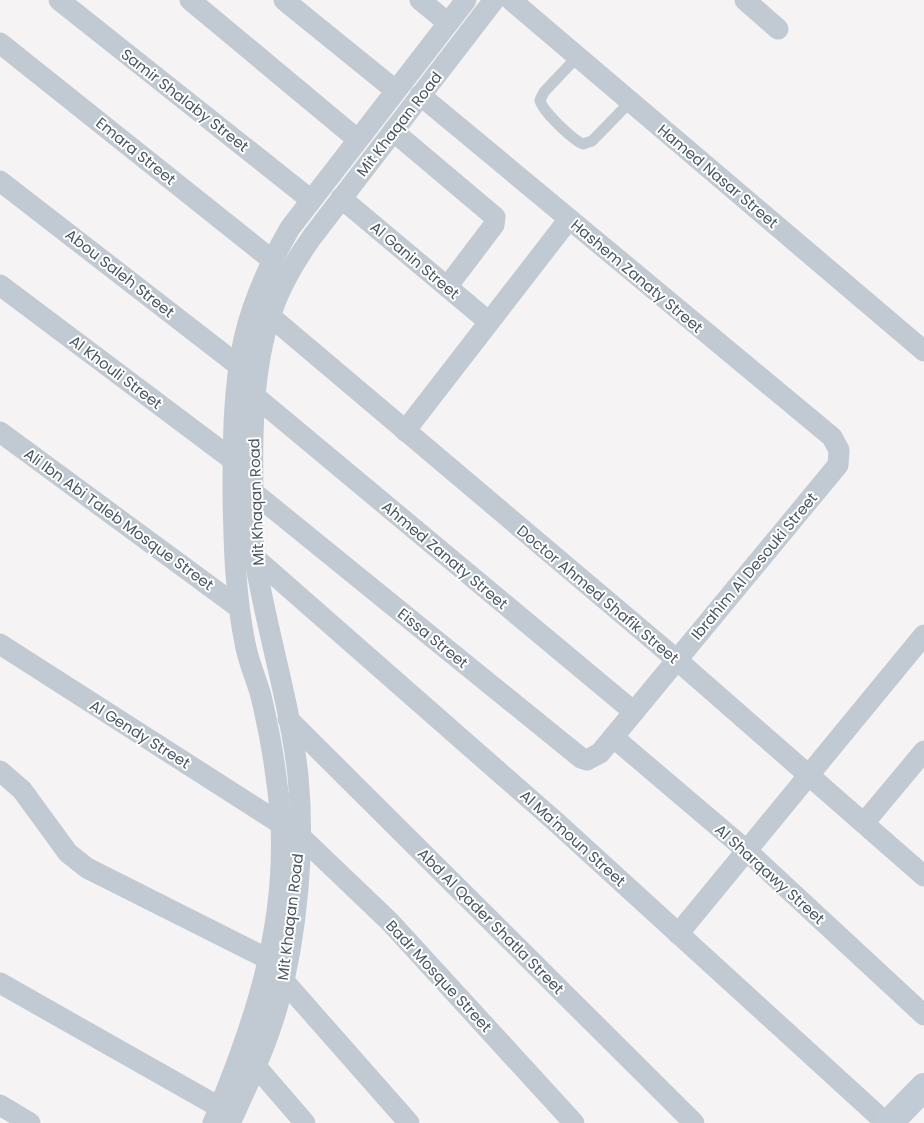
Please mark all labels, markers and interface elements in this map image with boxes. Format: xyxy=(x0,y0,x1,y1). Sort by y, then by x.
street label: Samir Shalaby Street xyxy=(117,44,253,156)
street label: Mit Khaqan Road xyxy=(351,67,447,181)
street label: Emara Street xyxy=(92,112,180,190)
street label: Hamed Nasar Street xyxy=(653,119,783,233)
street label: Hashem Zanaty Street xyxy=(566,214,708,338)
street label: Al Ganin Street xyxy=(366,216,464,304)
street label: Abou Saleh Street xyxy=(61,224,179,322)
street label: Al Khouli Street xyxy=(65,330,167,414)
street label: Mit Khaqan Road xyxy=(243,438,269,566)
street label: Ali Ibn Abi Taleb Mosque Street xyxy=(20,443,218,595)
street label: Ibrahim Al Desouki Street xyxy=(686,488,822,644)
street label: Ahmed Zanaty Street xyxy=(378,496,512,614)
street label: Doctor Ahmed Shafik Street xyxy=(513,520,683,668)
street label: Eissa Street xyxy=(393,603,473,673)
street label: Al Gendy Street xyxy=(86,695,194,773)
street label: Al Ma'moun Street xyxy=(516,785,630,891)
street label: Al Sharqawy Street xyxy=(711,819,829,929)
street label: Abd Al Qader Shatla Street xyxy=(413,843,569,999)
street label: Mit Khaqan Road xyxy=(272,852,308,982)
street label: Badr Mosque Street xyxy=(381,915,497,1037)

